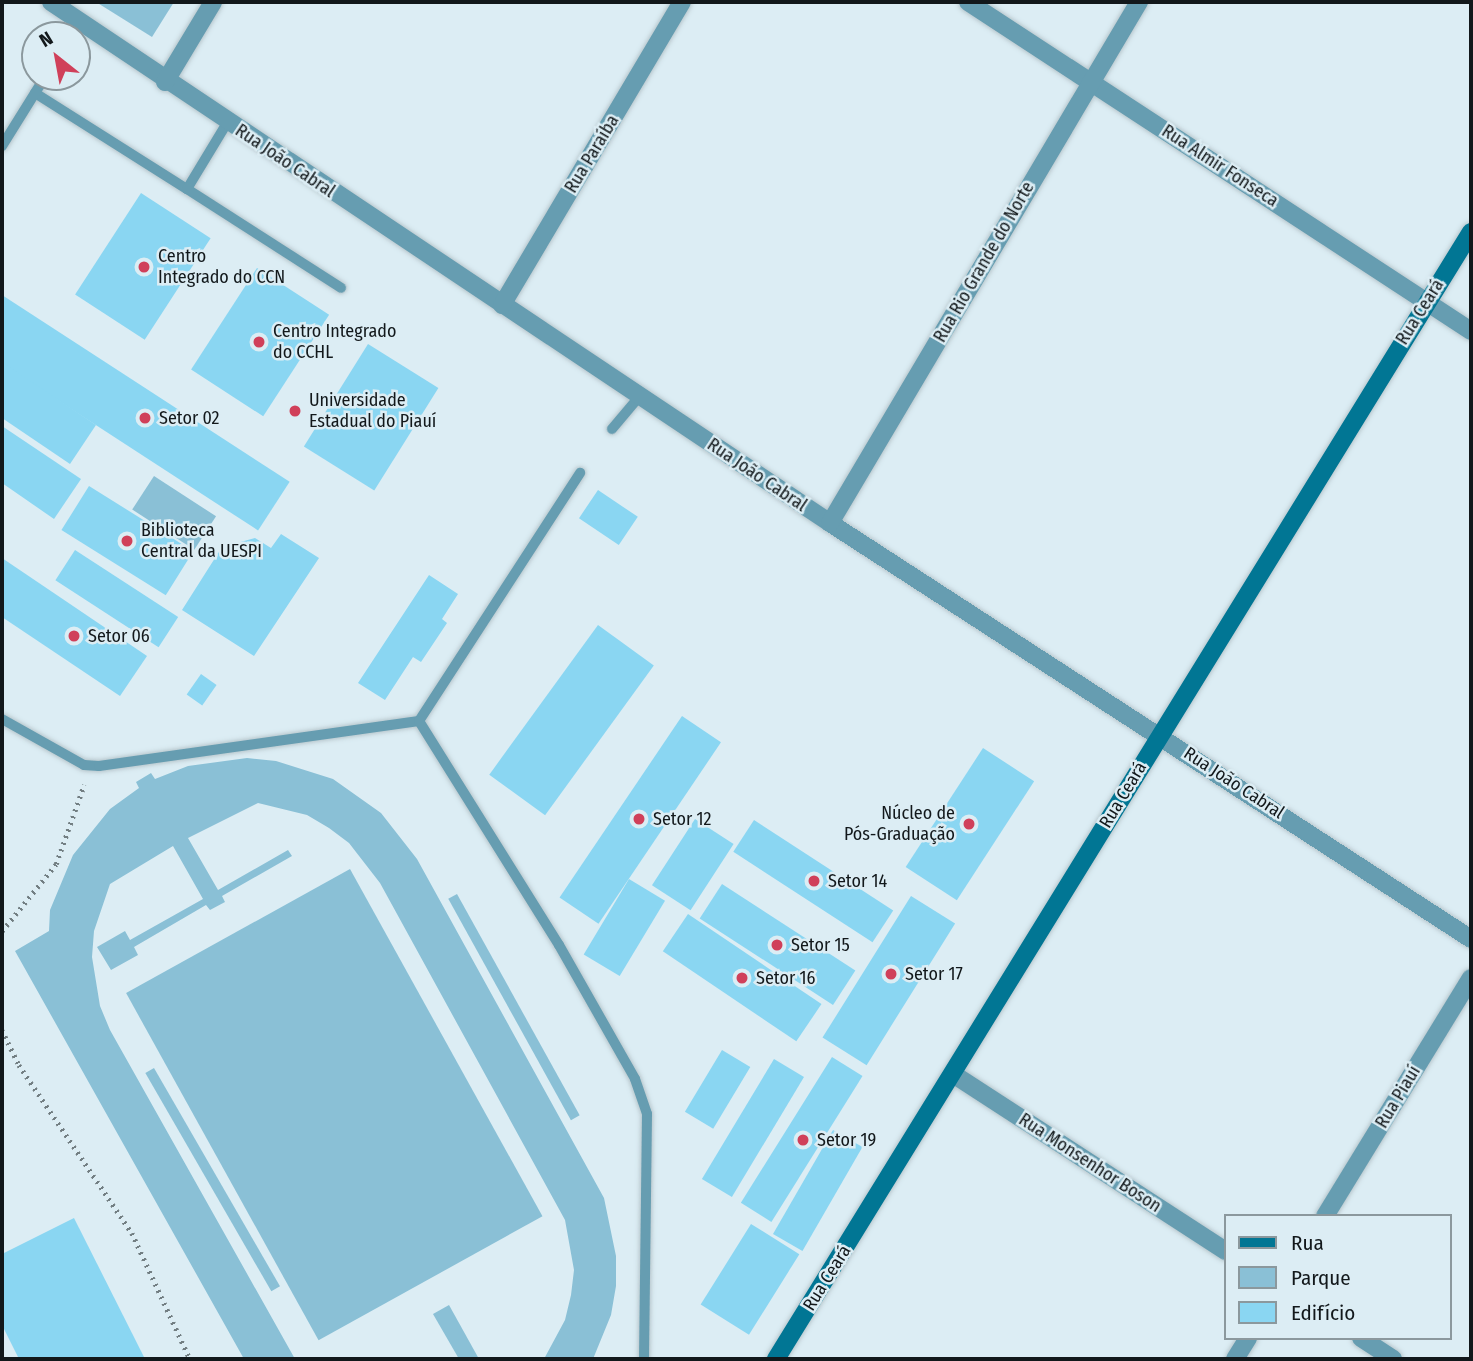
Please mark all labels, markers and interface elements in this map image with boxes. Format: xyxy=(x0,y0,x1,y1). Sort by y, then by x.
north arrow xyxy=(21,21,91,91)
text: N xyxy=(35,26,57,52)
street label: Rua Paraíba xyxy=(560,111,624,197)
street label: Rua João Cabral xyxy=(231,120,339,202)
street label: Rua Almir Fonseca xyxy=(1158,120,1282,212)
street label: Rua Rio Grande do Norte xyxy=(929,178,1039,346)
place label: Centro Integrado do CCN xyxy=(158,246,285,288)
marker: Centro Integrado do CCN xyxy=(136,259,152,275)
street label: Rua Ceará xyxy=(1391,275,1449,349)
place label: Centro Integrado do CCHL xyxy=(273,321,396,364)
marker: Centro Integrado do CCHL xyxy=(251,334,267,350)
place label: Universidade Estadual do Piauí xyxy=(309,390,436,432)
marker: Universidade Estadual do Piauí xyxy=(287,403,303,419)
place label: Setor 02 xyxy=(159,407,220,429)
marker: Setor 02 xyxy=(137,410,153,426)
street label: Rua João Cabral xyxy=(703,434,811,516)
place label: Biblioteca Central da UESPI xyxy=(141,520,262,562)
marker: Biblioteca Central da UESPI xyxy=(119,533,135,549)
place label: Setor 06 xyxy=(88,625,150,647)
marker: Setor 06 xyxy=(66,628,82,644)
street label: Rua João Cabral xyxy=(1180,742,1288,824)
street label: Rua Ceará xyxy=(1095,758,1151,832)
place label: Núcleo de Pós-Graduação xyxy=(844,803,955,846)
place label: Setor 12 xyxy=(653,808,711,830)
marker: Setor 12 xyxy=(631,811,647,827)
marker: Núcleo de Pós-Graduação xyxy=(961,816,977,832)
place label: Setor 14 xyxy=(828,870,887,892)
marker: Setor 14 xyxy=(806,873,822,889)
place label: Setor 15 xyxy=(791,934,850,956)
marker: Setor 15 xyxy=(769,937,785,953)
place label: Setor 17 xyxy=(905,963,963,985)
marker: Setor 17 xyxy=(883,966,899,982)
place label: Setor 16 xyxy=(756,967,815,989)
marker: Setor 16 xyxy=(734,970,750,986)
street label: Rua Piauí xyxy=(1371,1062,1425,1132)
street label: Rua Monsenhor Boson xyxy=(1015,1109,1165,1217)
place label: Setor 19 xyxy=(817,1129,876,1151)
marker: Setor 19 xyxy=(795,1132,811,1148)
legend xyxy=(1224,1214,1452,1340)
text: Rua xyxy=(1291,1230,1324,1256)
street label: Rua Ceará xyxy=(798,1241,856,1315)
text: Parque xyxy=(1291,1265,1351,1291)
text: Edifício xyxy=(1291,1300,1355,1326)

